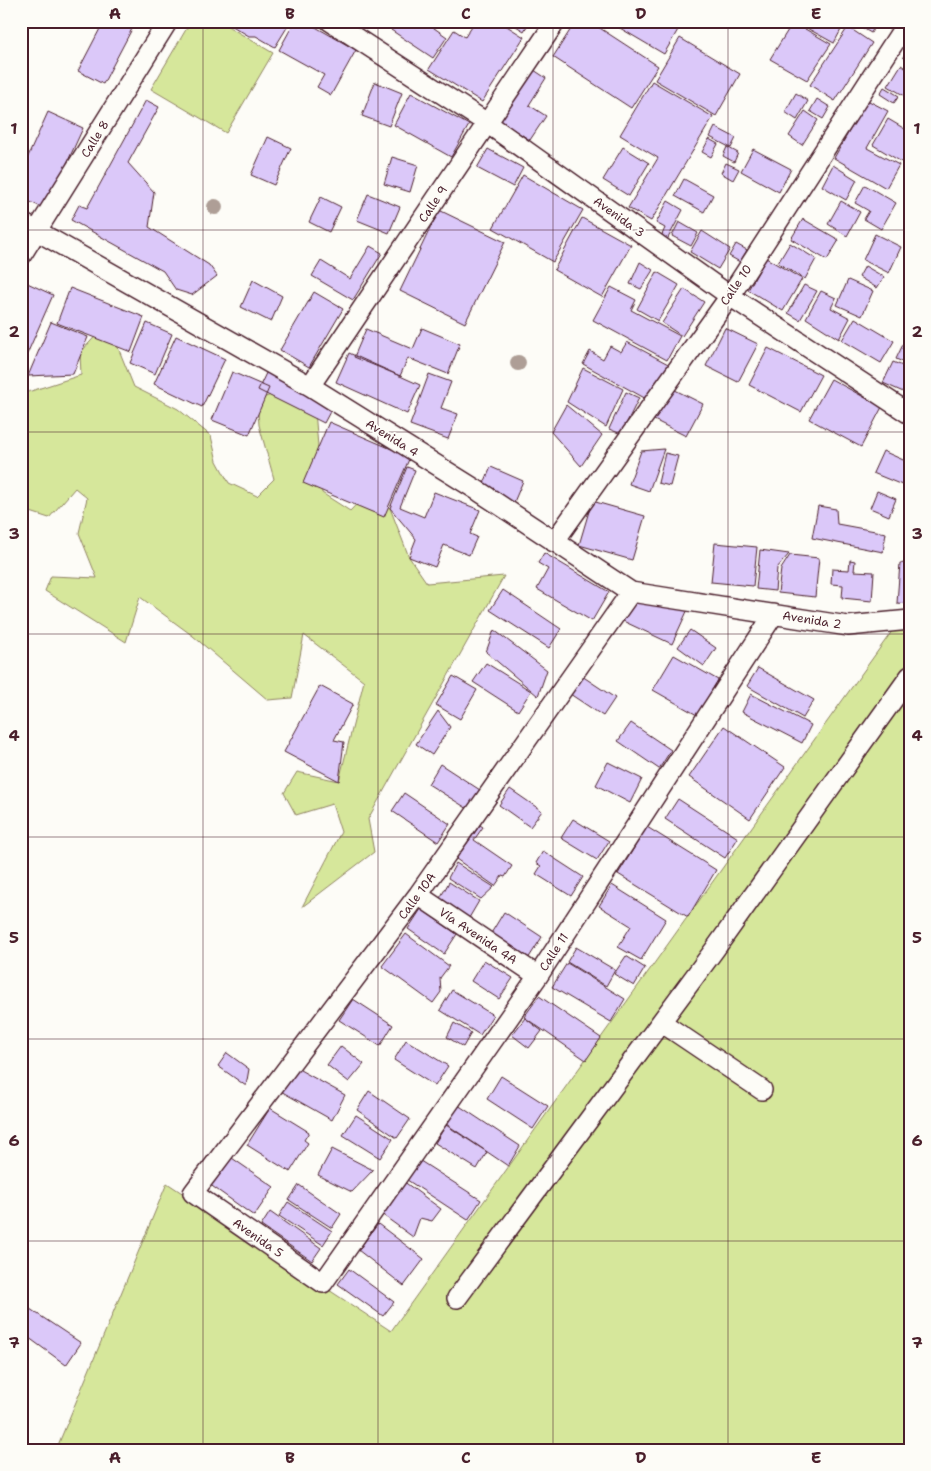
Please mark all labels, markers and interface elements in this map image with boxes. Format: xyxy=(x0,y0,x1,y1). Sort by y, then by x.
text: A xyxy=(109,3,121,24)
text: B xyxy=(285,3,295,24)
text: C xyxy=(461,3,471,24)
text: D xyxy=(635,3,647,24)
text: E xyxy=(811,3,821,24)
street label: Calle 8 xyxy=(77,117,113,161)
text: 1 xyxy=(10,118,18,139)
text: 1 xyxy=(913,118,921,139)
street label: Calle 9 xyxy=(415,183,451,225)
street label: Avenida 3 xyxy=(590,193,648,241)
street label: Calle 10 xyxy=(717,262,755,308)
text: 2 xyxy=(8,321,20,342)
text: 2 xyxy=(911,321,923,342)
street label: Avenida 4 xyxy=(363,415,421,461)
text: 3 xyxy=(8,523,20,544)
text: 3 xyxy=(911,523,923,544)
street label: Avenida 2 xyxy=(781,607,843,633)
text: 4 xyxy=(8,725,20,746)
text: 4 xyxy=(911,725,923,746)
street label: Calle 10A xyxy=(395,869,440,923)
street label: Vía Avenida 4A xyxy=(436,904,520,968)
text: 5 xyxy=(9,927,19,948)
text: 5 xyxy=(912,927,922,948)
street label: Calle 11 xyxy=(536,930,572,974)
text: 6 xyxy=(8,1130,20,1151)
text: 6 xyxy=(911,1130,923,1151)
street label: Avenida 5 xyxy=(229,1215,287,1261)
text: 7 xyxy=(8,1332,20,1353)
text: 7 xyxy=(911,1332,923,1353)
text: A xyxy=(109,1447,121,1468)
text: B xyxy=(285,1447,295,1468)
text: C xyxy=(461,1447,471,1468)
text: D xyxy=(635,1447,647,1468)
text: E xyxy=(811,1447,821,1468)

